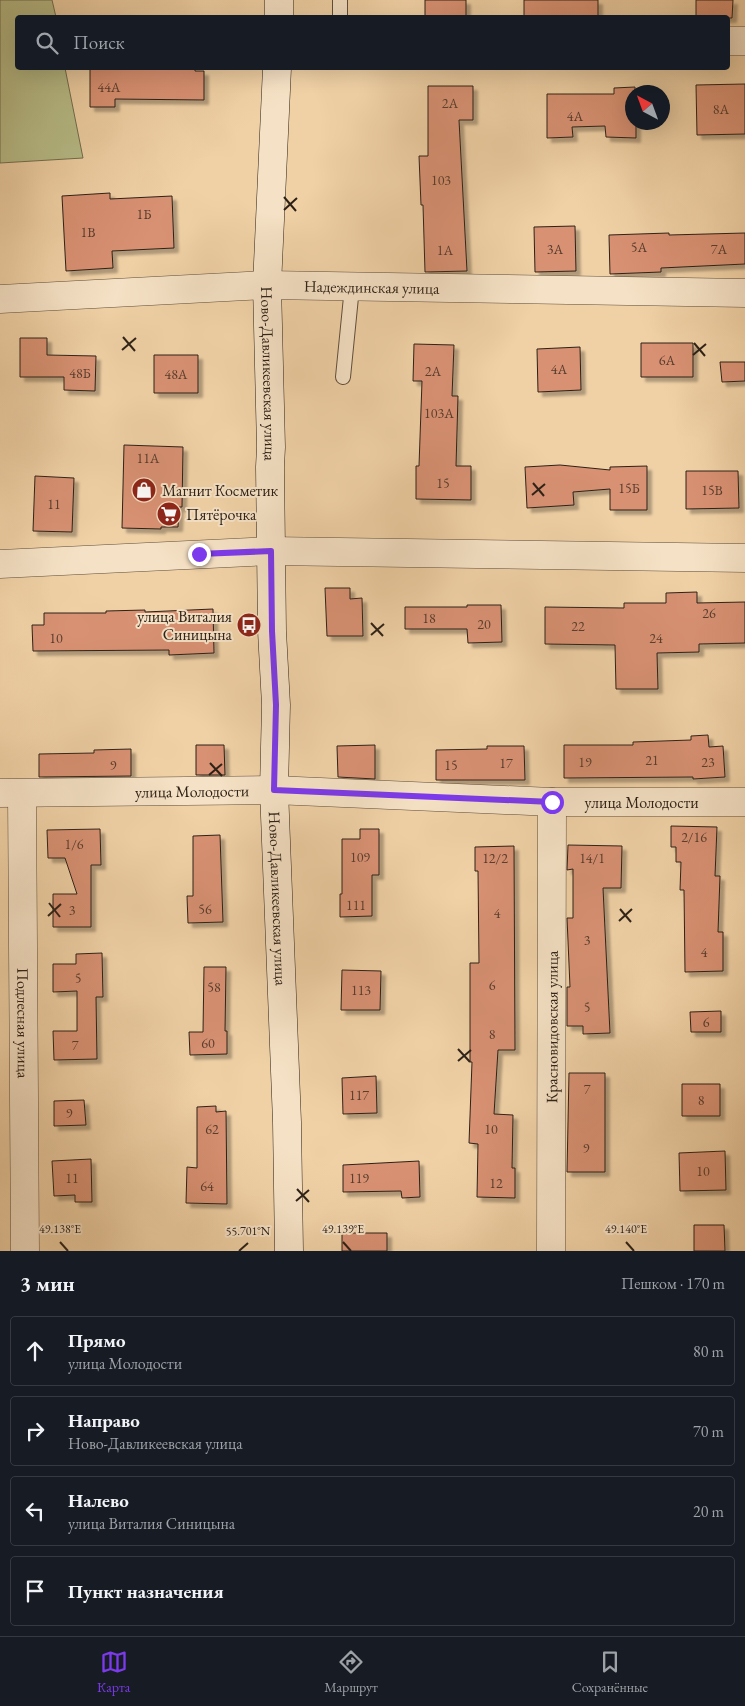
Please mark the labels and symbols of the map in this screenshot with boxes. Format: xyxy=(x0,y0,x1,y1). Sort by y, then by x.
house number: 44А xyxy=(97,78,121,96)
north arrow xyxy=(625,85,670,130)
house number: 2А xyxy=(442,94,459,112)
house number: 8А xyxy=(713,100,730,118)
house number: 4А xyxy=(567,107,584,125)
house number: 103 xyxy=(431,171,451,189)
house number: 1Б xyxy=(137,205,151,223)
house number: 1В xyxy=(81,223,95,241)
house number: 5А xyxy=(631,238,648,256)
house number: 3А xyxy=(547,240,564,258)
house number: 7А xyxy=(711,240,728,258)
house number: 1А xyxy=(437,241,454,259)
street label: Надеждинская улица xyxy=(304,276,440,299)
street label: Ново-Давликеевская улица xyxy=(256,286,281,462)
house number: 6А xyxy=(659,351,676,369)
house number: 4А xyxy=(551,360,568,378)
house number: 2А xyxy=(425,362,442,380)
house number: 48Б xyxy=(69,364,91,382)
house number: 48А xyxy=(164,365,188,383)
house number: 103А xyxy=(424,404,454,422)
house number: 11А xyxy=(136,449,160,467)
house number: 15 xyxy=(436,474,450,492)
shop icon: Магнит Косметик xyxy=(131,477,157,503)
house number: 15Б xyxy=(618,479,640,497)
place label: Магнит Косметик xyxy=(162,480,279,501)
house number: 15В xyxy=(701,481,723,499)
house number: 11 xyxy=(47,495,61,513)
supermarket icon: Пятёрочка xyxy=(156,501,182,527)
place label: Пятёрочка xyxy=(186,504,257,525)
route end xyxy=(188,543,211,566)
house number: 26 xyxy=(702,604,716,622)
place label: улица Виталия Синицына xyxy=(137,606,233,645)
house number: 18 xyxy=(422,609,436,627)
bus stop icon: улица Виталия Синицына xyxy=(236,612,262,638)
house number: 20 xyxy=(477,615,491,633)
house number: 22 xyxy=(571,617,585,635)
house number: 10 xyxy=(49,629,63,647)
house number: 24 xyxy=(649,629,663,647)
house number: 21 xyxy=(645,751,659,769)
house number: 19 xyxy=(578,753,592,771)
house number: 23 xyxy=(701,753,715,771)
house number: 17 xyxy=(499,754,513,772)
house number: 9 xyxy=(110,756,117,774)
house number: 15 xyxy=(444,756,458,774)
street label: улица Молодости xyxy=(135,780,250,803)
route start xyxy=(541,791,564,814)
street label: улица Молодости xyxy=(585,792,699,813)
street label: Ново-Давликеевская улица xyxy=(264,811,292,987)
house number: 2/16 xyxy=(681,828,707,846)
house number: 1/6 xyxy=(64,835,84,853)
house number: 109 xyxy=(350,848,370,866)
house number: 12/2 xyxy=(482,849,508,867)
house number: 14/1 xyxy=(579,849,605,867)
house number: 111 xyxy=(346,896,366,914)
house number: 56 xyxy=(198,900,212,918)
house number: 3 xyxy=(69,901,76,919)
house number: 4 xyxy=(494,904,501,922)
house number: 3 xyxy=(584,931,591,949)
house number: 4 xyxy=(701,943,708,961)
street label: Красновидовская улица xyxy=(541,950,563,1103)
street label: Подлесная улица xyxy=(12,968,34,1079)
house number: 5 xyxy=(75,969,81,987)
house number: 6 xyxy=(489,976,496,994)
house number: 58 xyxy=(207,978,221,996)
house number: 113 xyxy=(351,981,371,999)
house number: 5 xyxy=(584,998,590,1016)
house number: 6 xyxy=(703,1013,710,1031)
house number: 8 xyxy=(489,1025,496,1043)
house number: 60 xyxy=(201,1034,215,1052)
house number: 7 xyxy=(72,1036,79,1054)
house number: 7 xyxy=(584,1080,591,1098)
house number: 117 xyxy=(349,1086,369,1104)
house number: 8 xyxy=(698,1091,705,1109)
house number: 9 xyxy=(66,1104,73,1122)
house number: 62 xyxy=(205,1120,219,1138)
house number: 10 xyxy=(484,1120,498,1138)
house number: 9 xyxy=(583,1139,590,1157)
house number: 10 xyxy=(696,1162,710,1180)
house number: 11 xyxy=(65,1169,79,1187)
house number: 119 xyxy=(349,1169,369,1187)
house number: 12 xyxy=(489,1174,503,1192)
house number: 64 xyxy=(200,1177,214,1195)
text: 49.138°E xyxy=(39,1221,81,1237)
text: 49.139°E xyxy=(322,1221,364,1237)
text: 49.140°E xyxy=(605,1221,647,1237)
text: 55.701°N xyxy=(226,1223,271,1239)

